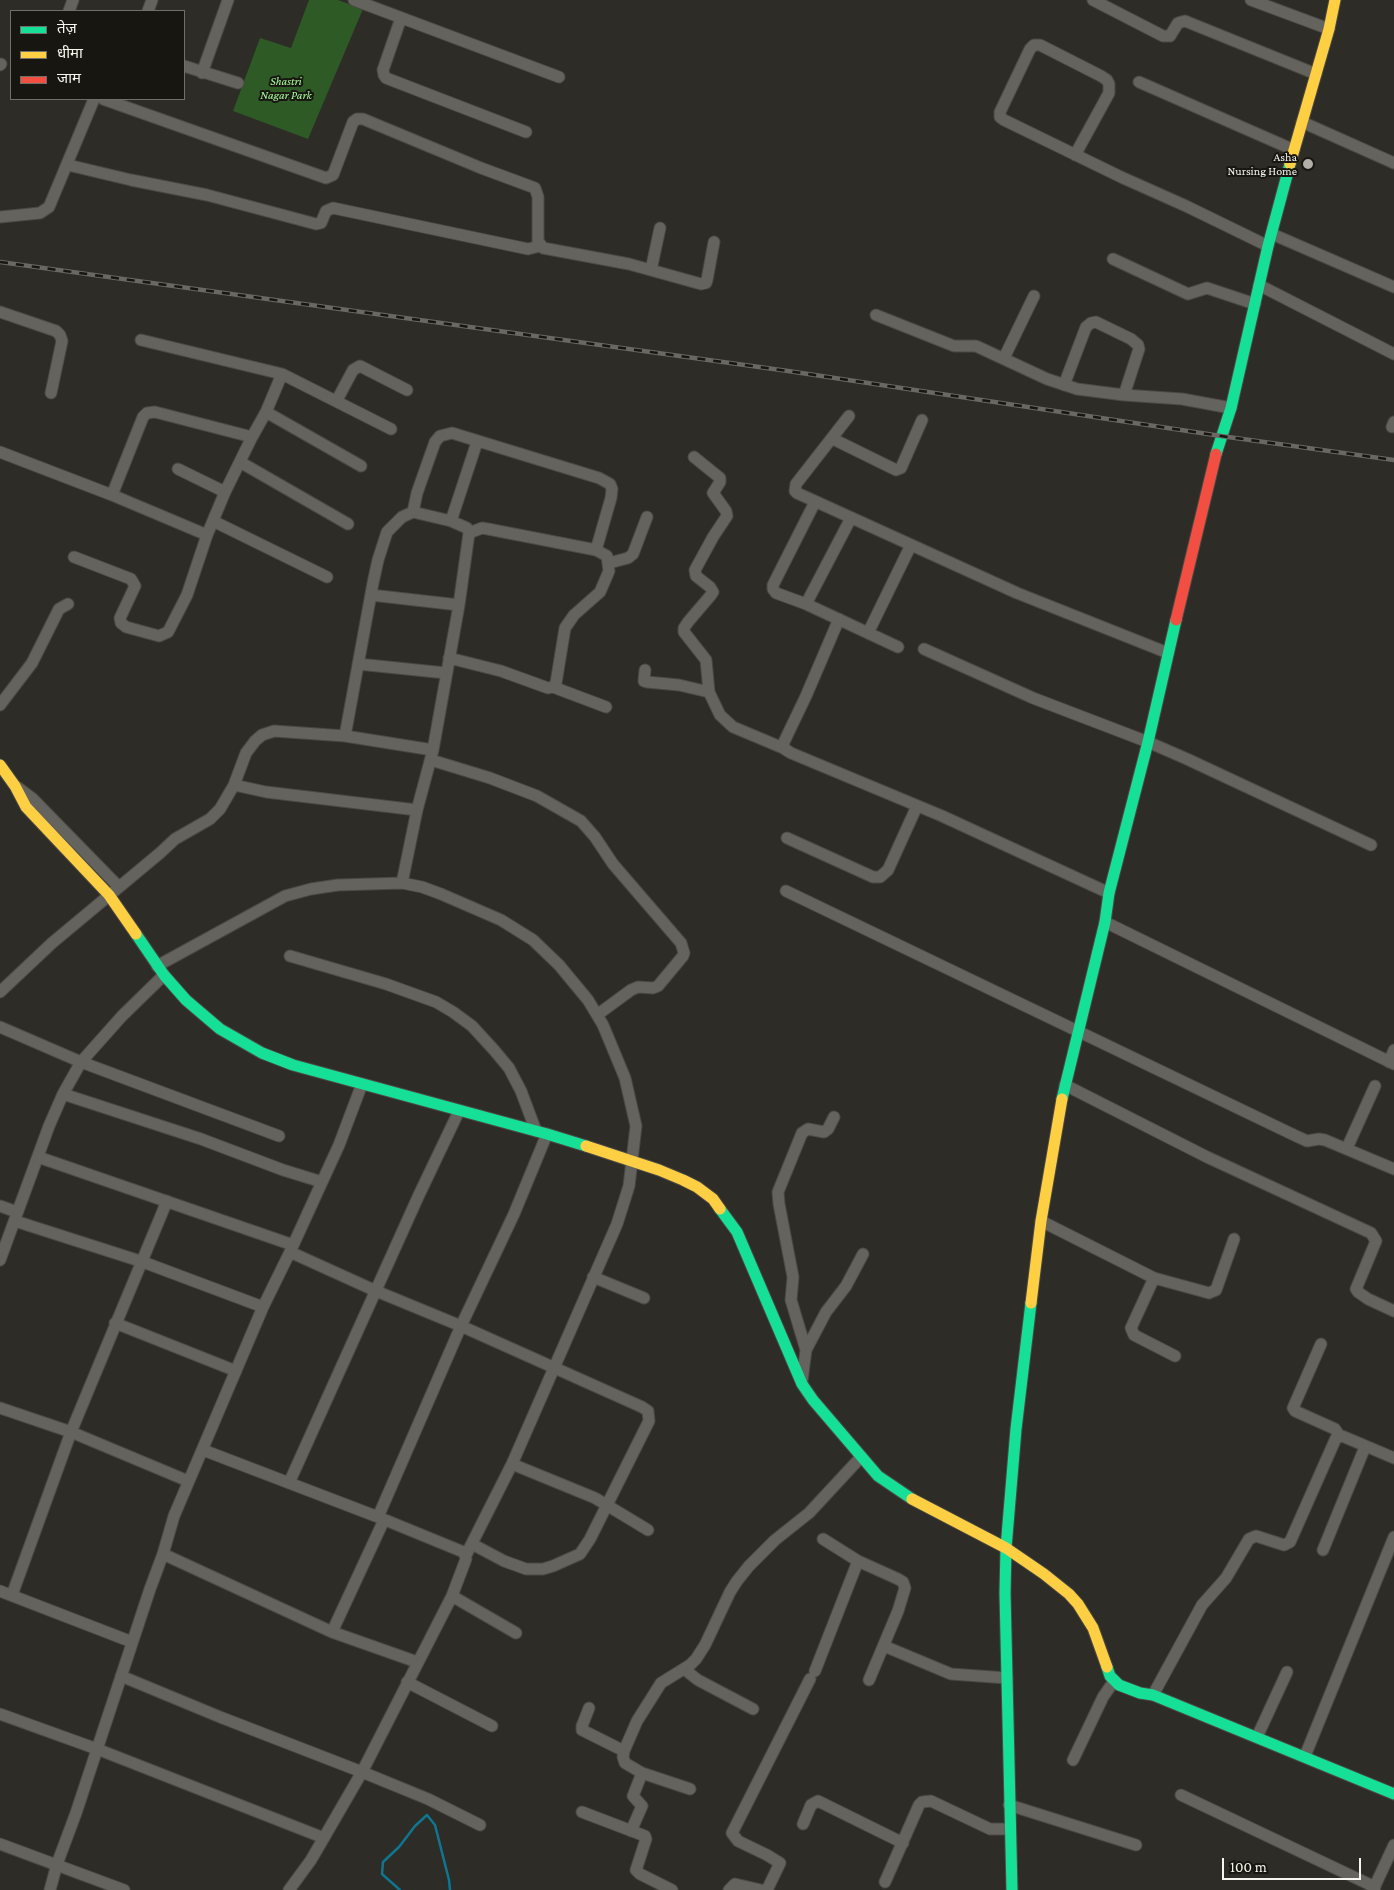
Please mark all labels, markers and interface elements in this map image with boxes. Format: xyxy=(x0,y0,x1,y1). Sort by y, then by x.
legend xyxy=(10,10,185,100)
text: तेज़ xyxy=(57,20,77,36)
text: धीमा xyxy=(57,45,83,61)
text: जाम xyxy=(57,70,81,86)
park label: Shastri Nagar Park xyxy=(260,74,312,102)
place label: Asha Nursing Home xyxy=(1227,150,1297,178)
marker: Asha Nursing Home xyxy=(1301,157,1315,171)
scale bar xyxy=(1224,1848,1363,1880)
text: 100 m xyxy=(1230,1859,1267,1875)

